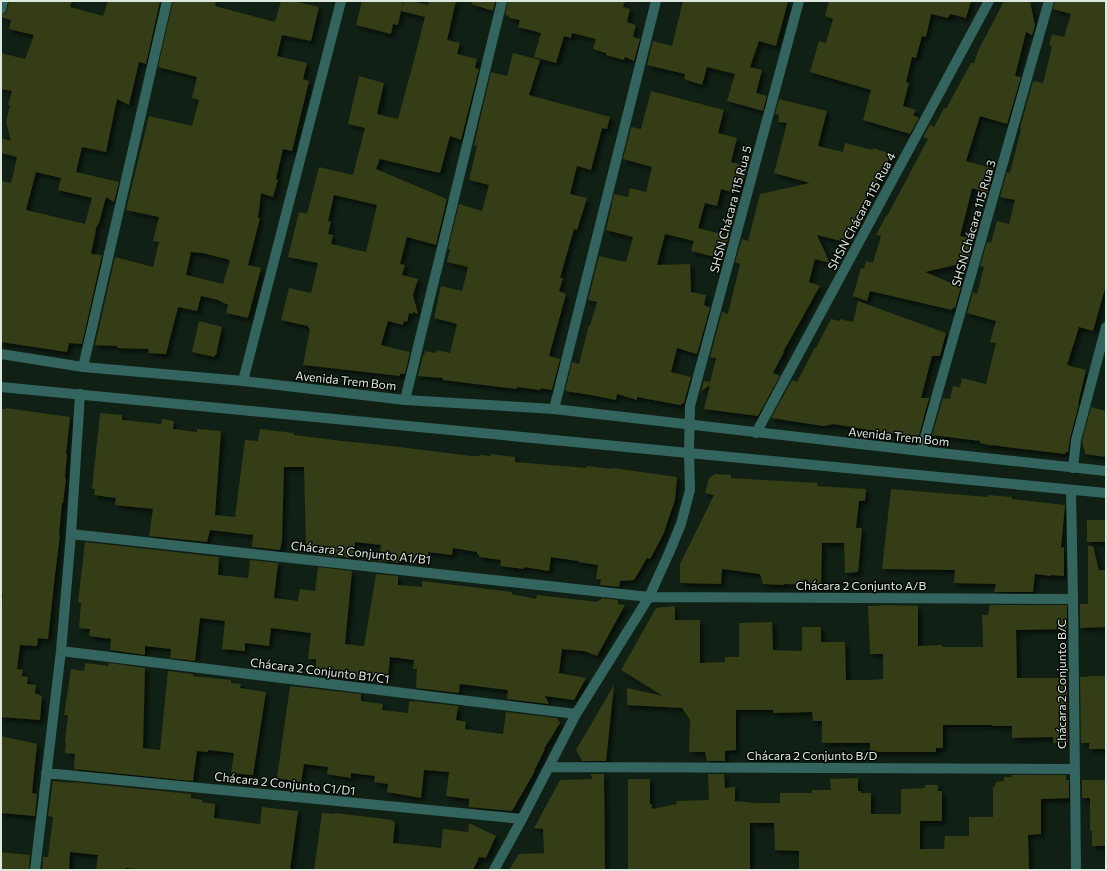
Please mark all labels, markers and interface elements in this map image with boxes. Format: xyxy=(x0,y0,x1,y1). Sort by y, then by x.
street label: SHSN Chácara 115 Rua 5 xyxy=(706,144,754,274)
street label: SHSN Chácara 115 Rua 4 xyxy=(824,150,898,272)
street label: SHSN Chácara 115 Rua 3 xyxy=(948,158,998,288)
street label: Avenida Trem Bom xyxy=(295,368,397,392)
street label: Avenida Trem Bom xyxy=(848,424,950,448)
street label: Chácara 2 Conjunto A1/B1 xyxy=(290,538,432,566)
street label: Chácara 2 Conjunto A/B xyxy=(796,578,926,592)
street label: Chácara 2 Conjunto B/C xyxy=(1054,619,1068,749)
street label: Chácara 2 Conjunto B1/C1 xyxy=(250,655,390,685)
street label: Chácara 2 Conjunto B/D xyxy=(747,748,878,762)
street label: Chácara 2 Conjunto C1/D1 xyxy=(214,769,356,797)

